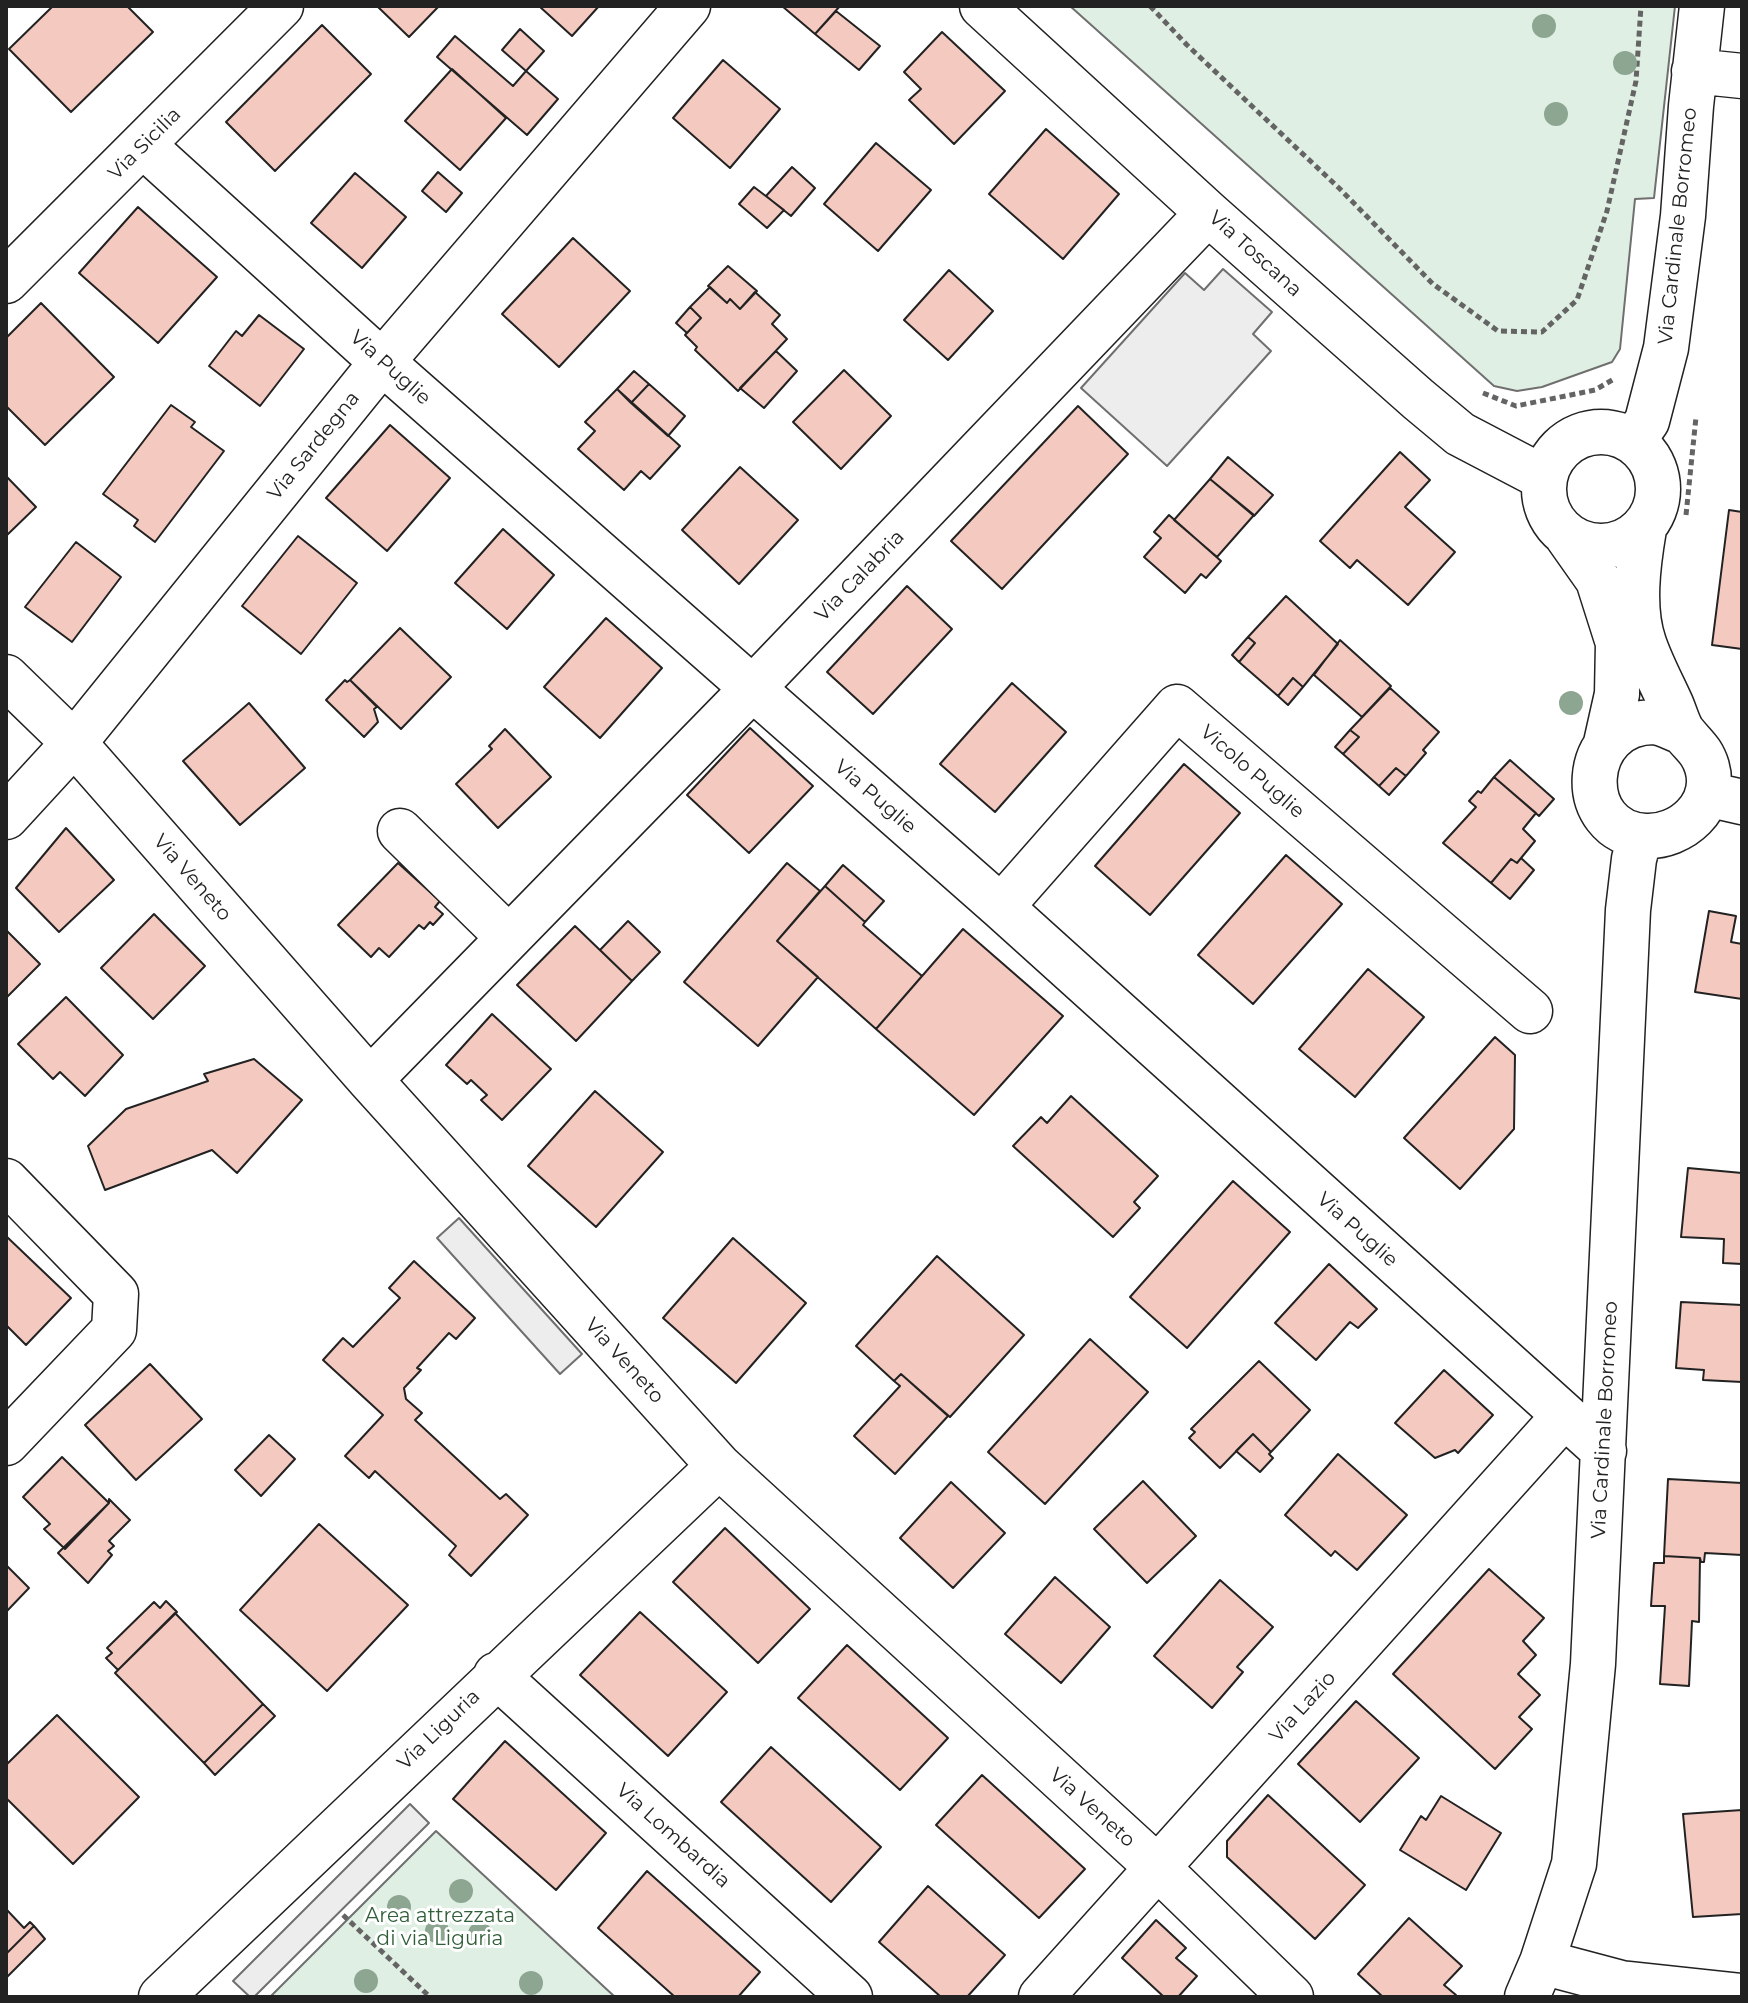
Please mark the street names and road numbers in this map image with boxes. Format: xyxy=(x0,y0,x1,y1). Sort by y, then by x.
street label: Via Sicilia xyxy=(104,103,186,185)
street label: Via Cardinale Borromeo xyxy=(1654,106,1702,346)
street label: Via Toscana xyxy=(1203,206,1307,302)
street label: Via Puglie xyxy=(345,326,435,410)
street label: Via Sardegna xyxy=(263,387,365,505)
street label: Via Calabria xyxy=(811,525,909,627)
street label: Vicolo Puglie xyxy=(1195,720,1309,824)
street label: Via Puglie xyxy=(829,755,921,839)
street label: Via Veneto xyxy=(148,830,236,926)
street label: Via Puglie xyxy=(1312,1188,1402,1272)
street label: Via Cardinale Borromeo xyxy=(1587,1300,1623,1540)
street label: Via Veneto xyxy=(579,1313,669,1409)
street label: Via Lazio xyxy=(1265,1666,1341,1748)
street label: Via Liguria xyxy=(393,1685,485,1775)
street label: Via Veneto xyxy=(1044,1763,1140,1853)
street label: Via Lombardia xyxy=(611,1779,735,1893)

